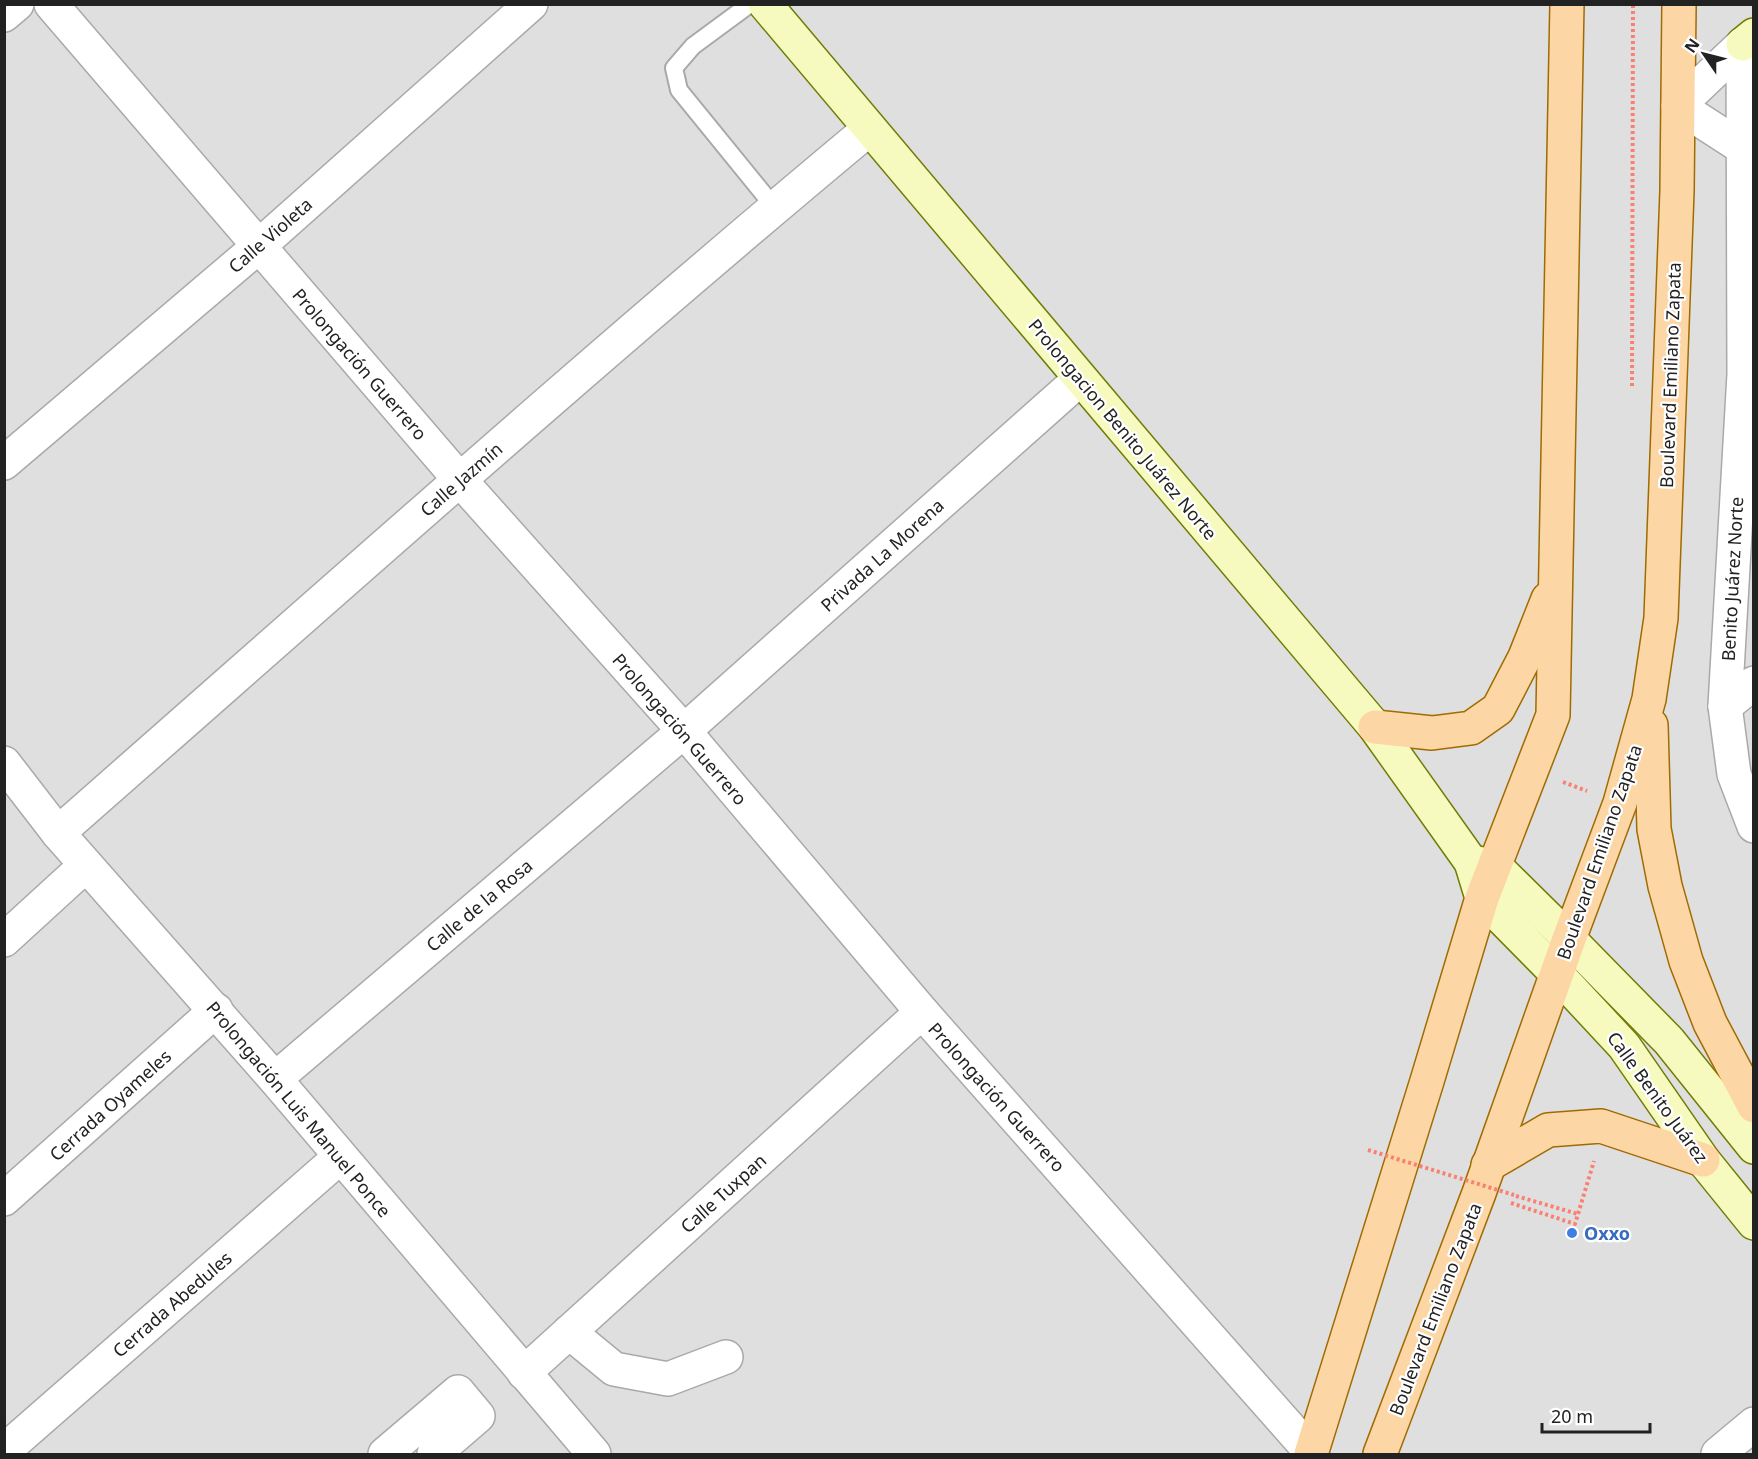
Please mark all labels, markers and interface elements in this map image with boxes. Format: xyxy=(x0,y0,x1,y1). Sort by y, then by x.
north arrow xyxy=(1674,24,1734,84)
text: N xyxy=(1679,34,1704,57)
street label: Calle Violeta xyxy=(223,192,317,278)
street label: Boulevard Emiliano Zapata xyxy=(1654,262,1686,488)
street label: Prolongación Guerrero xyxy=(287,283,433,445)
street label: Prolongacion Benito Juárez Norte xyxy=(1023,314,1223,544)
street label: Calle Jazmín xyxy=(415,437,507,521)
street label: Privada La Morena xyxy=(815,493,949,617)
street label: Benito Juárez Norte xyxy=(1716,496,1748,662)
street label: Prolongación Guerrero xyxy=(607,648,753,810)
street label: Boulevard Emiliano Zapata xyxy=(1551,741,1647,963)
street label: Calle de la Rosa xyxy=(421,853,537,957)
street label: Prolongación Luis Manuel Ponce xyxy=(201,996,397,1222)
street label: Prolongación Guerrero xyxy=(923,1017,1071,1177)
street label: Calle Benito Juárez xyxy=(1602,1026,1714,1168)
street label: Cerrada Oyameles xyxy=(44,1044,176,1166)
street label: Calle Tuxpan xyxy=(675,1148,771,1238)
street label: Boulevard Emiliano Zapata xyxy=(1383,1199,1487,1419)
place label: Oxxo xyxy=(1584,1221,1630,1245)
marker: Oxxo xyxy=(1565,1226,1579,1240)
street label: Cerrada Abedules xyxy=(107,1246,237,1362)
scale bar xyxy=(1542,1396,1650,1434)
text: 20 m xyxy=(1551,1404,1593,1428)

